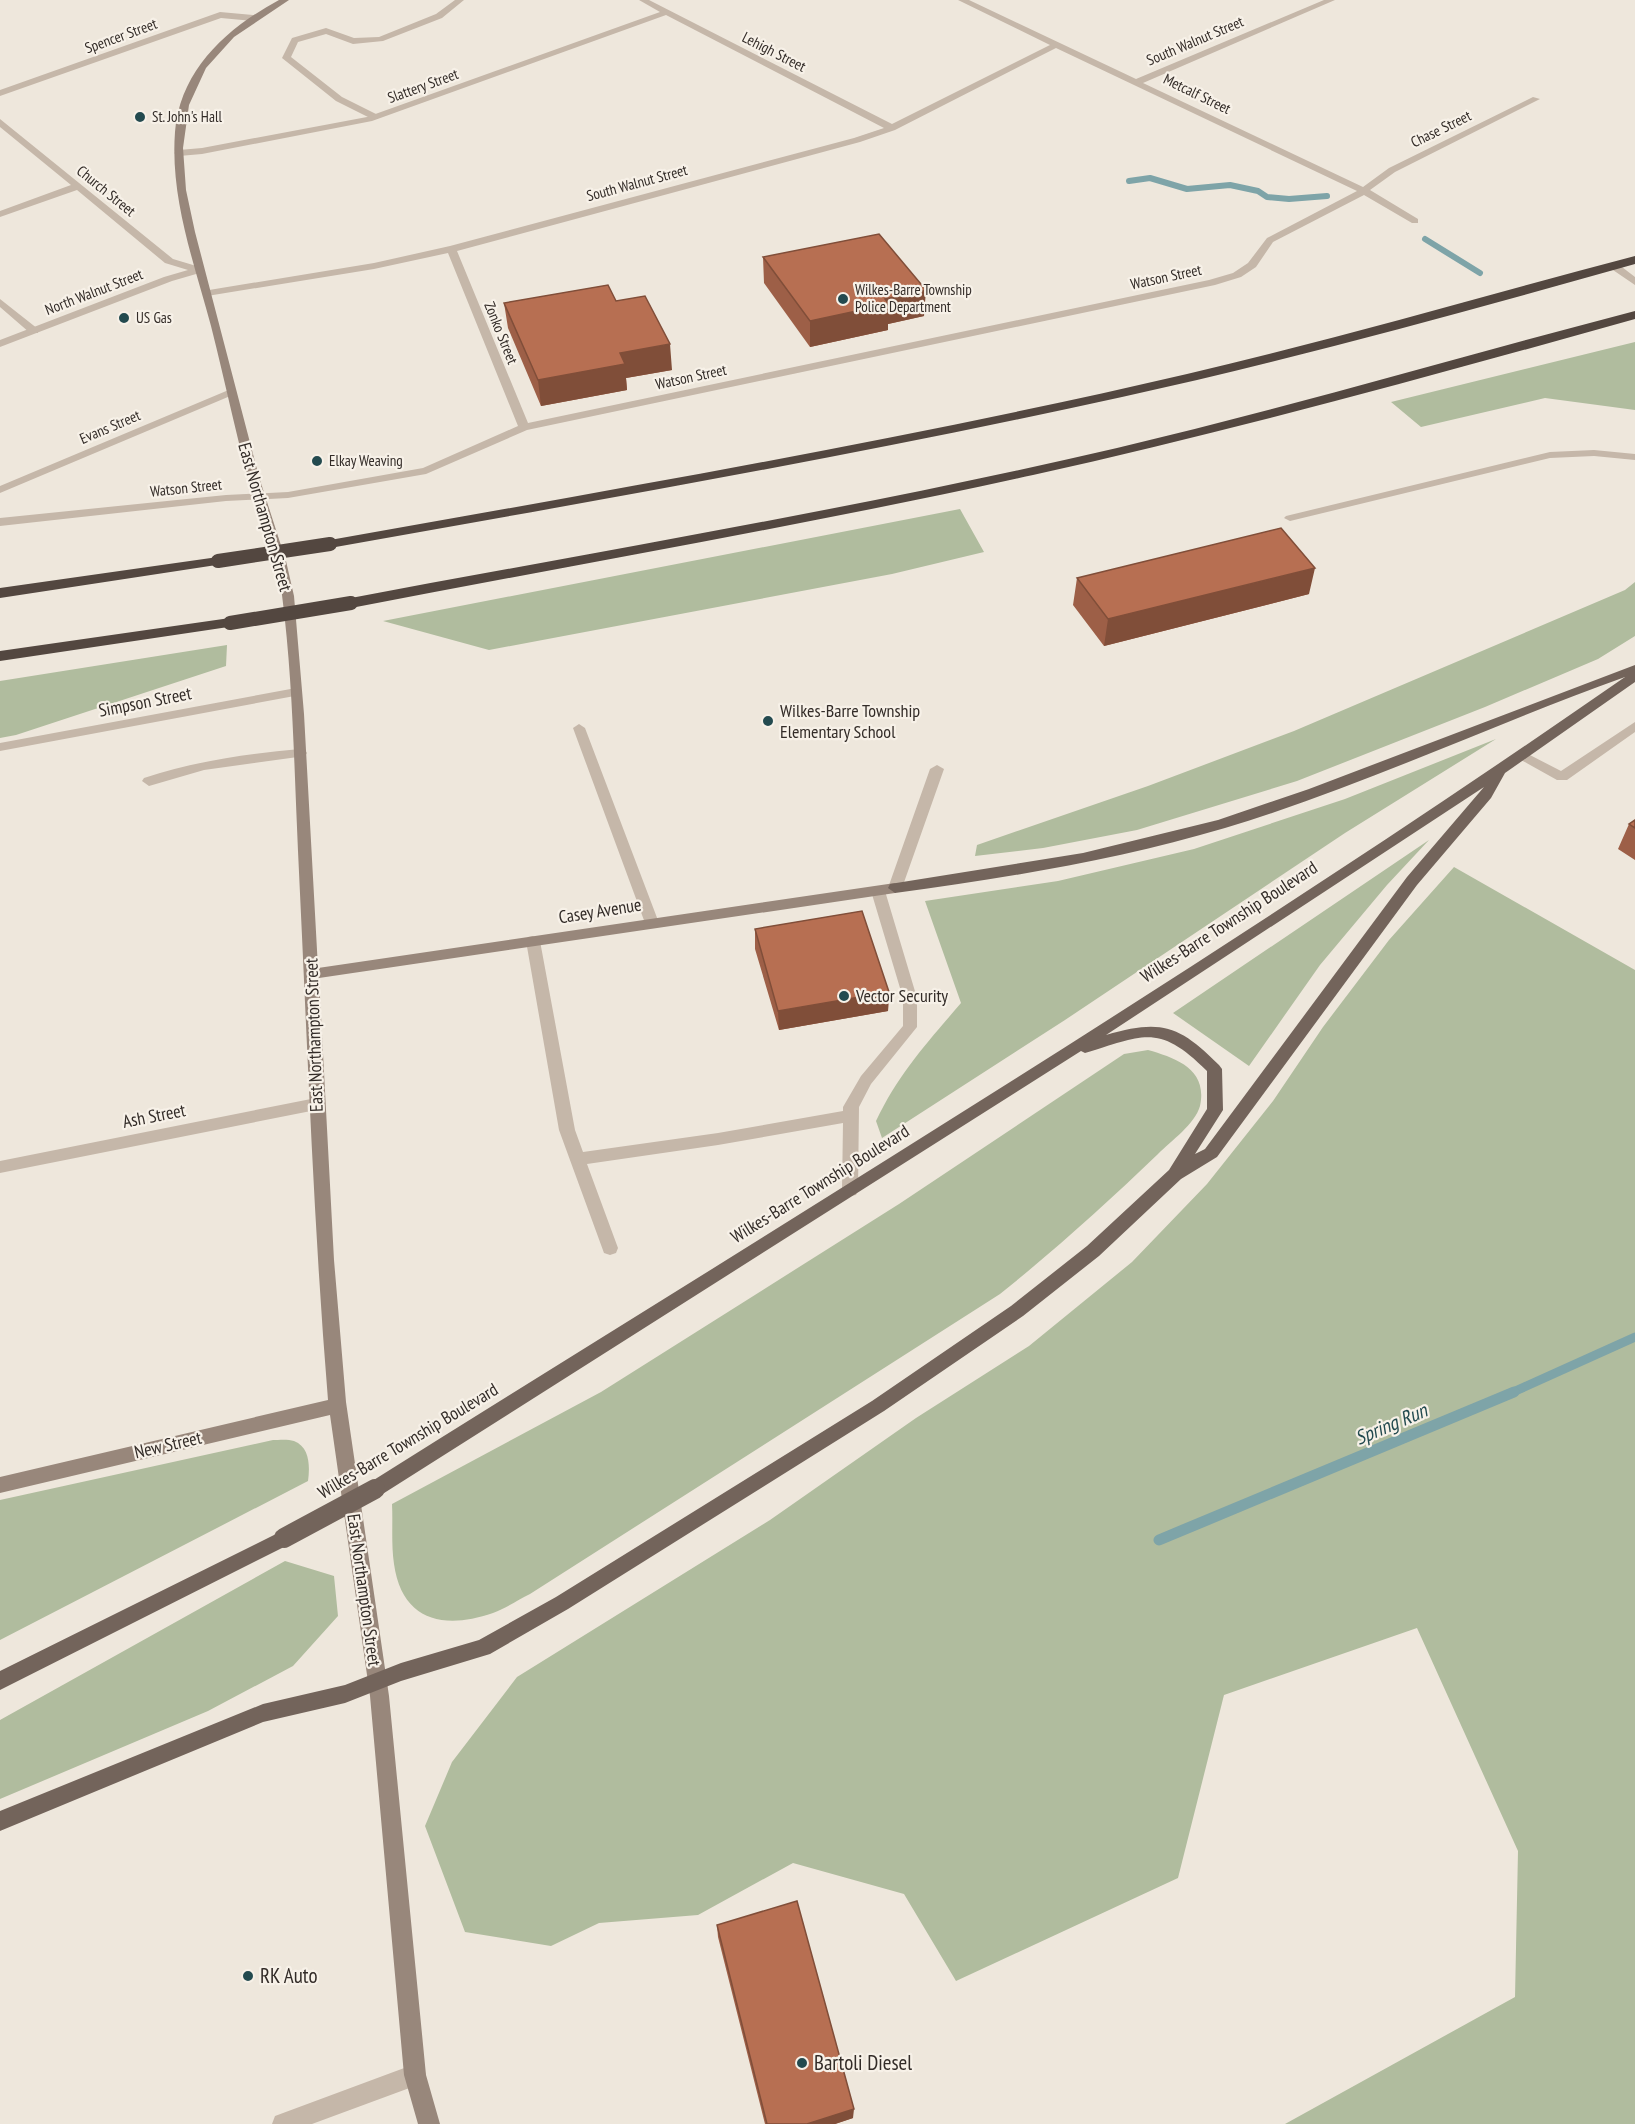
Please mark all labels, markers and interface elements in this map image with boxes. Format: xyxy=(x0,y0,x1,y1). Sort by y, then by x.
street label: South Walnut Street xyxy=(1143,12,1246,70)
street label: Spencer Street xyxy=(82,14,159,57)
street label: Lehigh Street xyxy=(739,27,809,76)
street label: Slattery Street xyxy=(385,64,461,107)
street label: Metcalf Street xyxy=(1160,69,1234,118)
street label: Chase Street xyxy=(1407,106,1474,151)
place label: St. John's Hall xyxy=(152,107,222,126)
marker: St. John's Hall xyxy=(133,110,147,124)
street label: South Walnut Street xyxy=(584,160,689,205)
street label: Church Street xyxy=(73,161,140,220)
street label: Watson Street xyxy=(1129,260,1203,293)
street label: North Walnut Street xyxy=(42,264,145,319)
place label: Wilkes-Barre Township Police Department xyxy=(855,280,972,316)
marker: Wilkes-Barre Township Police Department xyxy=(836,292,850,306)
street label: Zonko Street xyxy=(480,299,523,367)
place label: US Gas xyxy=(136,308,172,327)
marker: US Gas xyxy=(117,311,131,325)
street label: Watson Street xyxy=(654,360,728,393)
street label: Evans Street xyxy=(77,405,143,448)
street label: East Northampton Street xyxy=(233,440,298,594)
place label: Elkay Weaving xyxy=(329,451,403,470)
marker: Elkay Weaving xyxy=(310,454,324,468)
street label: Watson Street xyxy=(149,474,223,501)
street label: Simpson Street xyxy=(97,681,193,722)
place label: Wilkes-Barre Township Elementary School xyxy=(780,699,920,743)
marker: Wilkes-Barre Township Elementary School xyxy=(761,714,775,728)
street label: Wilkes-Barre Township Boulevard xyxy=(1136,856,1321,987)
street label: Casey Avenue xyxy=(557,893,643,928)
street label: East Northampton Street xyxy=(299,958,328,1112)
place label: Vector Security xyxy=(855,984,948,1007)
marker: Vector Security xyxy=(837,989,851,1003)
street label: Ash Street xyxy=(120,1098,187,1133)
street label: Wilkes-Barre Township Boulevard xyxy=(726,1119,913,1248)
street label: Wilkes-Barre Township Boulevard xyxy=(313,1378,502,1504)
water label: Spring Run xyxy=(1351,1397,1432,1451)
street label: New Street xyxy=(132,1426,204,1463)
street label: East Northampton Street xyxy=(342,1512,387,1668)
place label: RK Auto xyxy=(260,1962,318,1989)
marker: RK Auto xyxy=(241,1969,255,1983)
place label: Bartoli Diesel xyxy=(814,2049,912,2076)
marker: Bartoli Diesel xyxy=(795,2056,809,2070)

